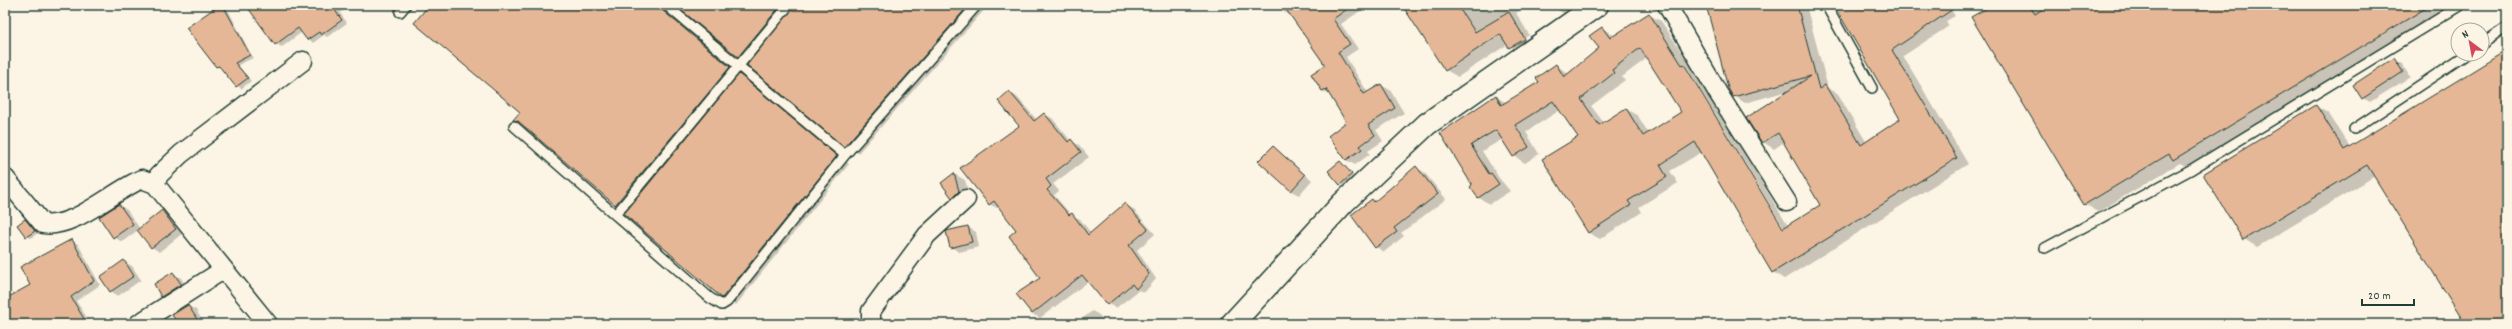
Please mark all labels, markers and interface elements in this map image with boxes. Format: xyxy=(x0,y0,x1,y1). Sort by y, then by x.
north arrow xyxy=(2450,22,2490,62)
text: N xyxy=(2459,27,2473,43)
scale bar xyxy=(2362,281,2414,307)
text: 20 m xyxy=(2368,288,2391,305)

